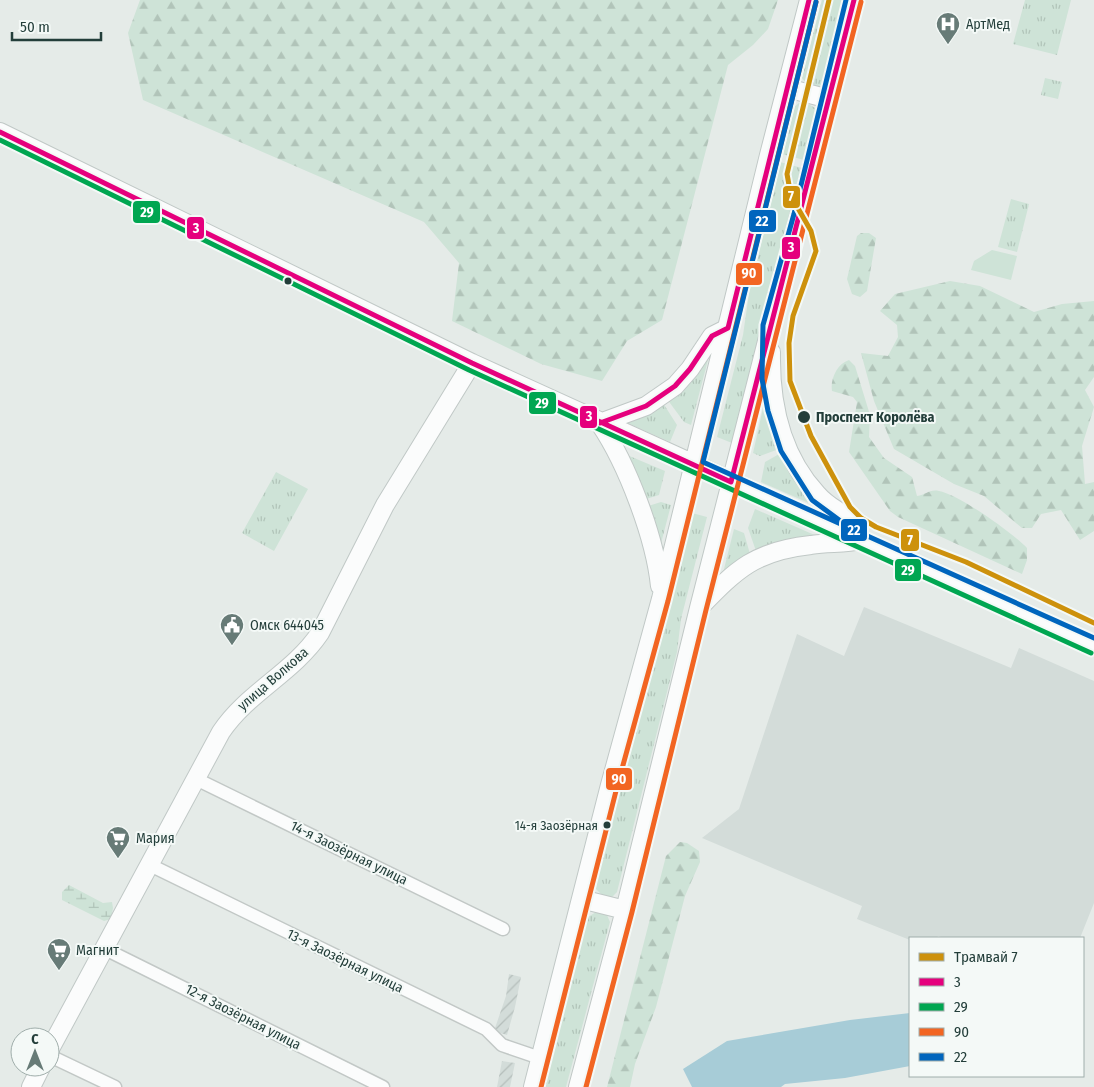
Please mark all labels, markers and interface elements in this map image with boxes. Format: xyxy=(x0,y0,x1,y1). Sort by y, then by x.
scale bar xyxy=(12,10,101,42)
hospital icon: АртМед xyxy=(935,11,961,45)
place label: АртМед xyxy=(966,16,1010,33)
text: 50 m xyxy=(20,18,50,36)
line badge: 7 xyxy=(782,185,801,209)
text: 7 xyxy=(788,188,794,205)
line badge: 29 xyxy=(132,200,161,224)
text: 29 xyxy=(139,204,154,221)
line badge: 22 xyxy=(748,209,777,233)
text: 22 xyxy=(755,213,769,230)
line badge: 3 xyxy=(186,216,205,240)
text: 3 xyxy=(192,220,200,237)
line badge: 3 xyxy=(781,236,801,260)
text: 3 xyxy=(787,239,795,256)
line badge: 90 xyxy=(735,262,763,286)
text: 90 xyxy=(742,265,757,282)
unlabelled marker xyxy=(283,276,293,286)
line badge: 29 xyxy=(528,391,557,415)
text: 29 xyxy=(534,395,549,412)
line badge: 3 xyxy=(579,405,598,429)
text: 3 xyxy=(585,408,593,425)
marker: Проспект Королёва xyxy=(796,409,812,425)
place label: Проспект Королёва xyxy=(816,409,934,426)
line badge: 22 xyxy=(840,518,868,542)
text: 22 xyxy=(847,522,861,539)
line badge: 7 xyxy=(900,528,920,552)
text: 7 xyxy=(907,532,913,549)
line badge: 29 xyxy=(894,558,922,582)
text: 29 xyxy=(900,562,915,579)
public building icon: Омск 644045 xyxy=(219,612,245,646)
place label: Омск 644045 xyxy=(250,617,324,634)
street label: улица Волкова xyxy=(234,644,312,714)
line badge: 90 xyxy=(605,767,633,791)
text: 90 xyxy=(612,771,627,788)
street label: 14-я Заозёрная улица xyxy=(288,817,410,889)
place label: 14-я Заозёрная xyxy=(515,818,598,833)
marker: 14-я Заозёрная xyxy=(602,820,612,830)
supermarket icon: Мария xyxy=(105,825,131,859)
place label: Мария xyxy=(136,830,175,847)
street label: 13-я Заозёрная улица xyxy=(284,925,406,997)
supermarket icon: Магнит xyxy=(46,937,72,971)
legend xyxy=(909,937,1084,1077)
place label: Магнит xyxy=(76,942,119,959)
text: Трамвай 7 xyxy=(954,948,1018,966)
text: 3 xyxy=(954,973,961,991)
street label: 12-я Заозёрная улица xyxy=(182,980,304,1054)
text: 29 xyxy=(954,998,968,1016)
text: 90 xyxy=(954,1023,969,1041)
north arrow xyxy=(10,1027,60,1077)
text: С xyxy=(31,1031,39,1048)
text: 22 xyxy=(954,1048,968,1066)

